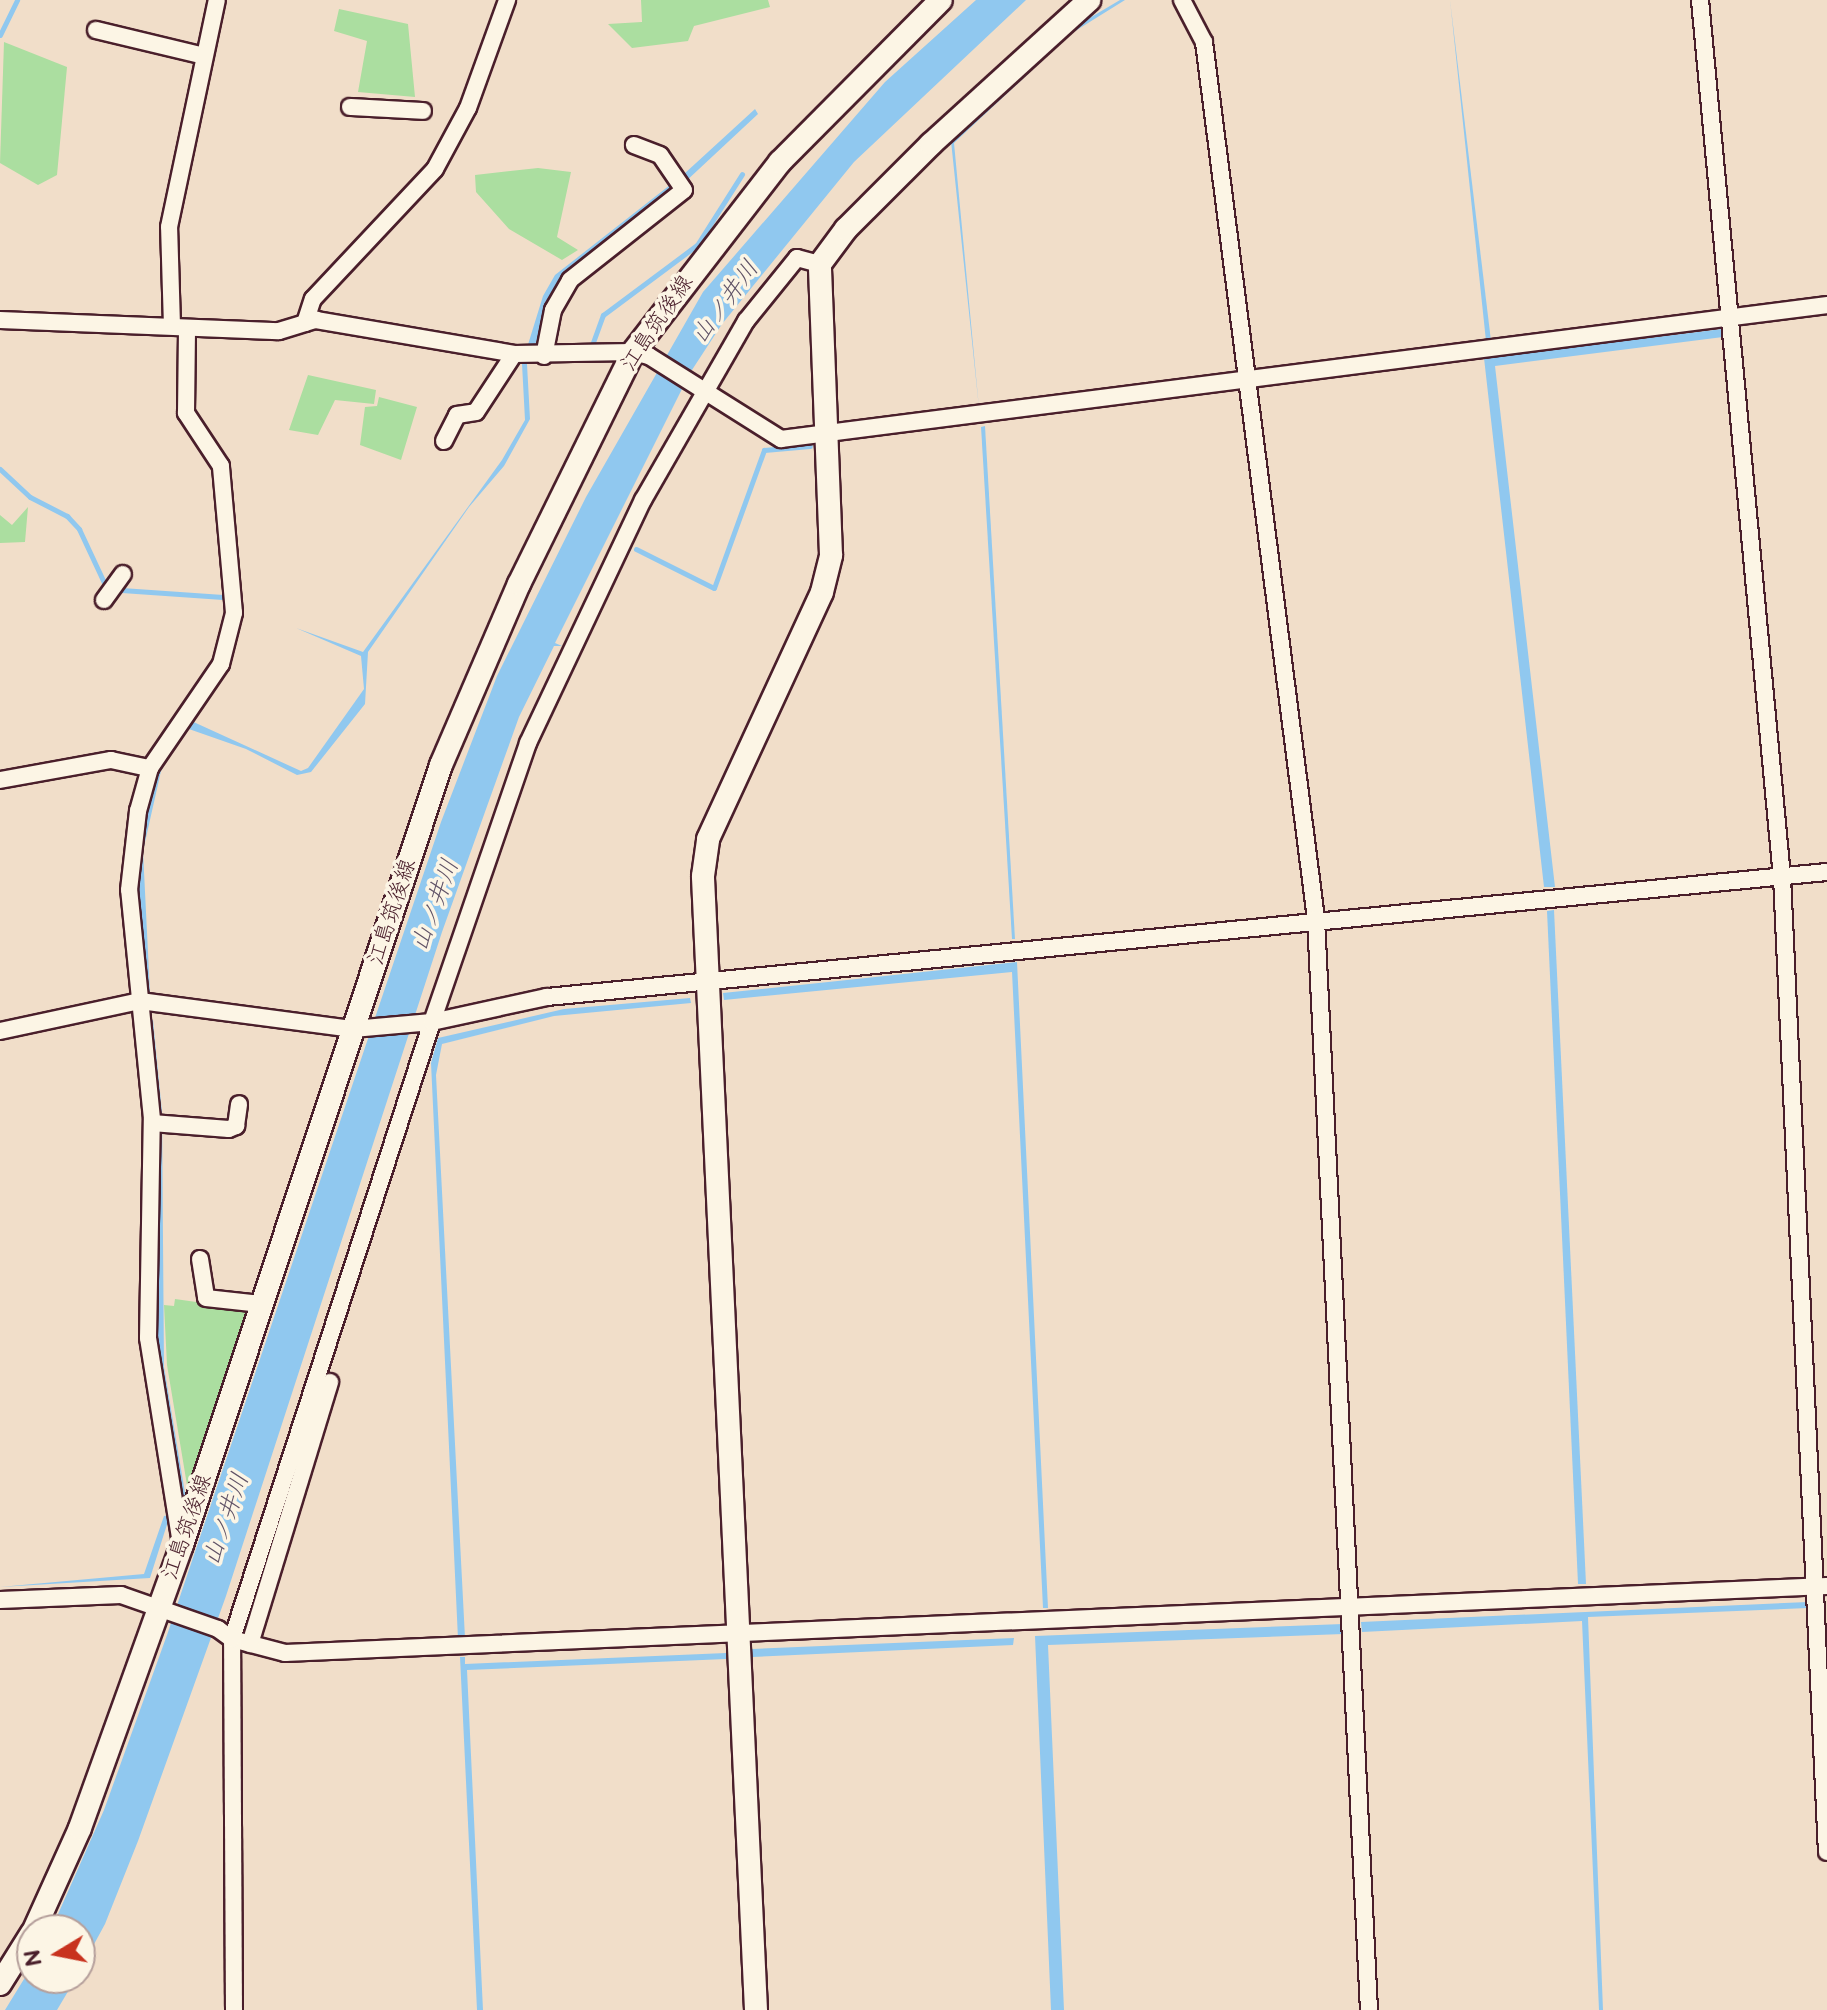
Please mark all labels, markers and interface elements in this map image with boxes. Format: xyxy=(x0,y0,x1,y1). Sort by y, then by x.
water label: 山ノ井川 xyxy=(685,255,765,349)
street label: 江島筑後線 xyxy=(615,270,699,376)
water label: 山ノ井川 xyxy=(405,855,465,955)
street label: 江島筑後線 xyxy=(362,856,422,968)
water label: 山ノ井川 xyxy=(197,1469,255,1569)
street label: 江島筑後線 xyxy=(157,1471,217,1583)
north arrow xyxy=(16,1914,96,1994)
text: N xyxy=(19,1947,49,1968)

